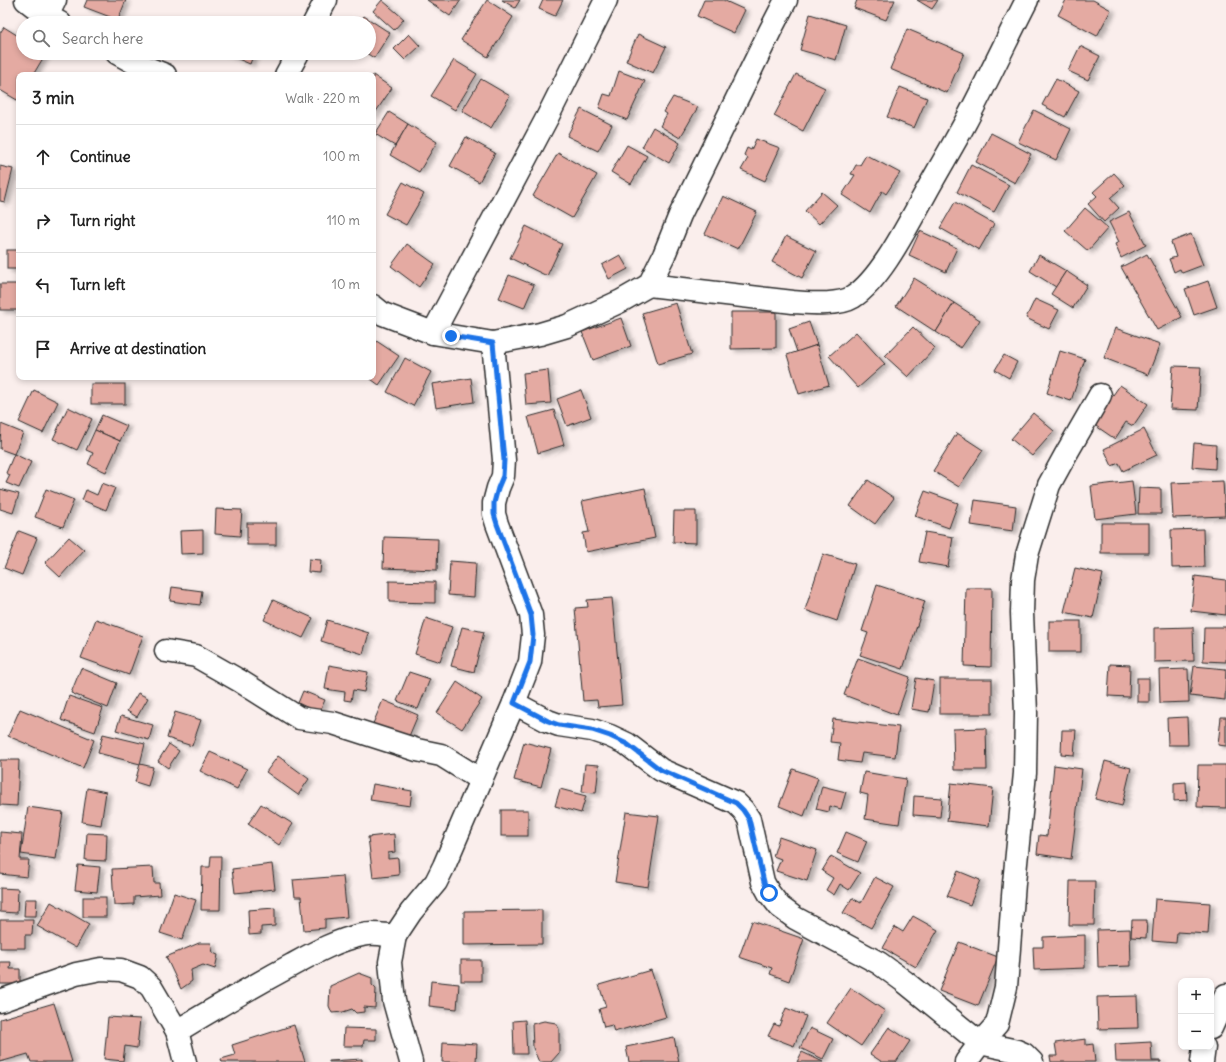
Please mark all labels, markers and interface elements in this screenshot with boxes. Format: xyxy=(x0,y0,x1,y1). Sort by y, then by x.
search box xyxy=(16,16,376,60)
icon: search xyxy=(30,27,52,49)
text: Search here xyxy=(62,29,143,48)
text: 3 min xyxy=(32,87,74,109)
text: Walk · 220 m xyxy=(285,90,360,107)
icon: ahead xyxy=(32,146,54,168)
text: Continue xyxy=(70,147,131,166)
text: 100 m xyxy=(323,148,360,165)
icon: right xyxy=(32,210,54,232)
text: Turn right xyxy=(70,211,135,230)
text: 110 m xyxy=(327,212,360,229)
icon: left xyxy=(32,274,54,296)
text: Turn left xyxy=(70,275,125,294)
text: 10 m xyxy=(332,276,360,293)
route end xyxy=(442,327,460,345)
icon: arrive xyxy=(32,338,54,360)
text: Arrive at destination xyxy=(70,339,206,358)
route start xyxy=(760,884,778,902)
map controls xyxy=(1178,978,1214,1050)
button: + xyxy=(1178,978,1214,1014)
button: − xyxy=(1178,1014,1214,1050)

